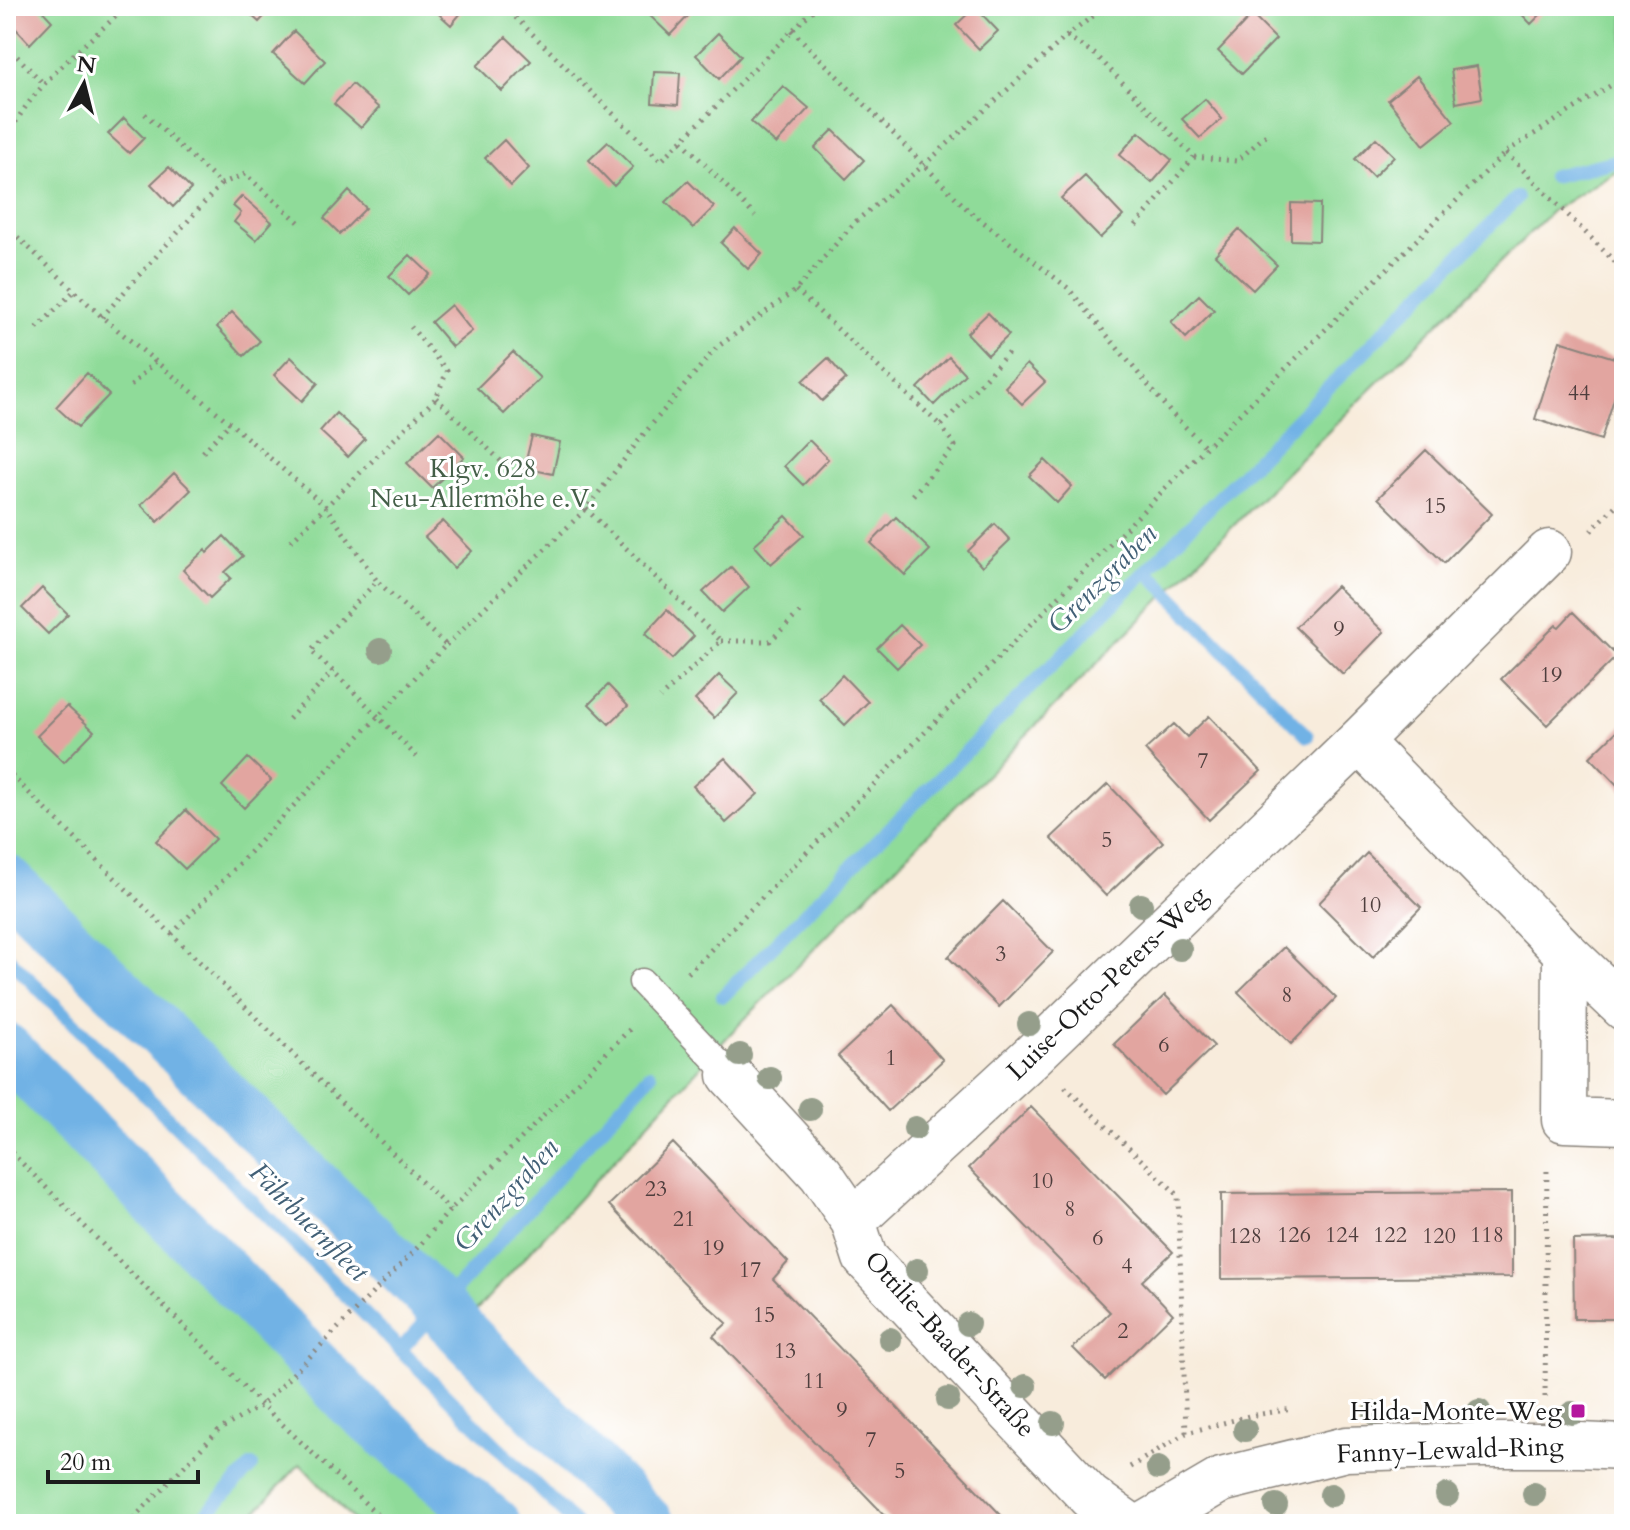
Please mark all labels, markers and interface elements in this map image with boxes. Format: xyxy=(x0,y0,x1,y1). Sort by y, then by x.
north arrow xyxy=(44,44,124,124)
text: N xyxy=(75,49,98,81)
house number: 44 xyxy=(1568,378,1590,408)
park label: Klgv. 628 Neu-Allermöhe e.V. xyxy=(370,451,596,516)
house number: 15 xyxy=(1424,491,1446,521)
water label: Grenzgraben xyxy=(1039,516,1165,642)
house number: 9 xyxy=(1333,614,1345,644)
house number: 19 xyxy=(1540,660,1562,690)
house number: 7 xyxy=(1197,746,1209,776)
house number: 5 xyxy=(1101,825,1113,855)
street label: Luise-Otto-Peters-Weg xyxy=(999,878,1215,1088)
house number: 10 xyxy=(1359,890,1381,920)
house number: 3 xyxy=(995,939,1007,969)
house number: 8 xyxy=(1281,980,1293,1010)
house number: 6 xyxy=(1158,1030,1170,1060)
house number: 1 xyxy=(885,1043,897,1073)
water label: Grenzgraben xyxy=(445,1130,567,1260)
water label: Fährbuernfleet xyxy=(241,1154,378,1291)
house number: 10 xyxy=(1031,1166,1053,1196)
house number: 23 xyxy=(645,1174,667,1204)
house number: 8 xyxy=(1064,1194,1076,1224)
house number: 21 xyxy=(673,1204,695,1234)
house number: 126 xyxy=(1277,1220,1311,1250)
house number: 124 xyxy=(1325,1220,1359,1250)
house number: 122 xyxy=(1373,1220,1407,1250)
house number: 118 xyxy=(1470,1220,1504,1250)
house number: 128 xyxy=(1228,1221,1262,1251)
house number: 120 xyxy=(1422,1221,1456,1251)
house number: 6 xyxy=(1092,1223,1104,1253)
house number: 19 xyxy=(702,1233,724,1263)
street label: Ottilie-Baader-Straße xyxy=(857,1243,1043,1445)
house number: 4 xyxy=(1121,1251,1133,1281)
house number: 17 xyxy=(739,1255,761,1285)
house number: 15 xyxy=(753,1300,775,1330)
house number: 2 xyxy=(1117,1316,1129,1346)
house number: 13 xyxy=(774,1336,796,1366)
house number: 11 xyxy=(803,1366,825,1396)
place label: Hilda-Monte-Weg xyxy=(1350,1394,1562,1429)
house number: 9 xyxy=(836,1395,848,1425)
marker: Hilda-Monte-Weg xyxy=(1569,1402,1587,1420)
house number: 7 xyxy=(865,1425,877,1455)
street label: Fanny-Lewald-Ring xyxy=(1336,1429,1565,1471)
scale bar xyxy=(48,1434,198,1484)
text: 20 m xyxy=(60,1446,112,1479)
house number: 5 xyxy=(894,1456,906,1486)

